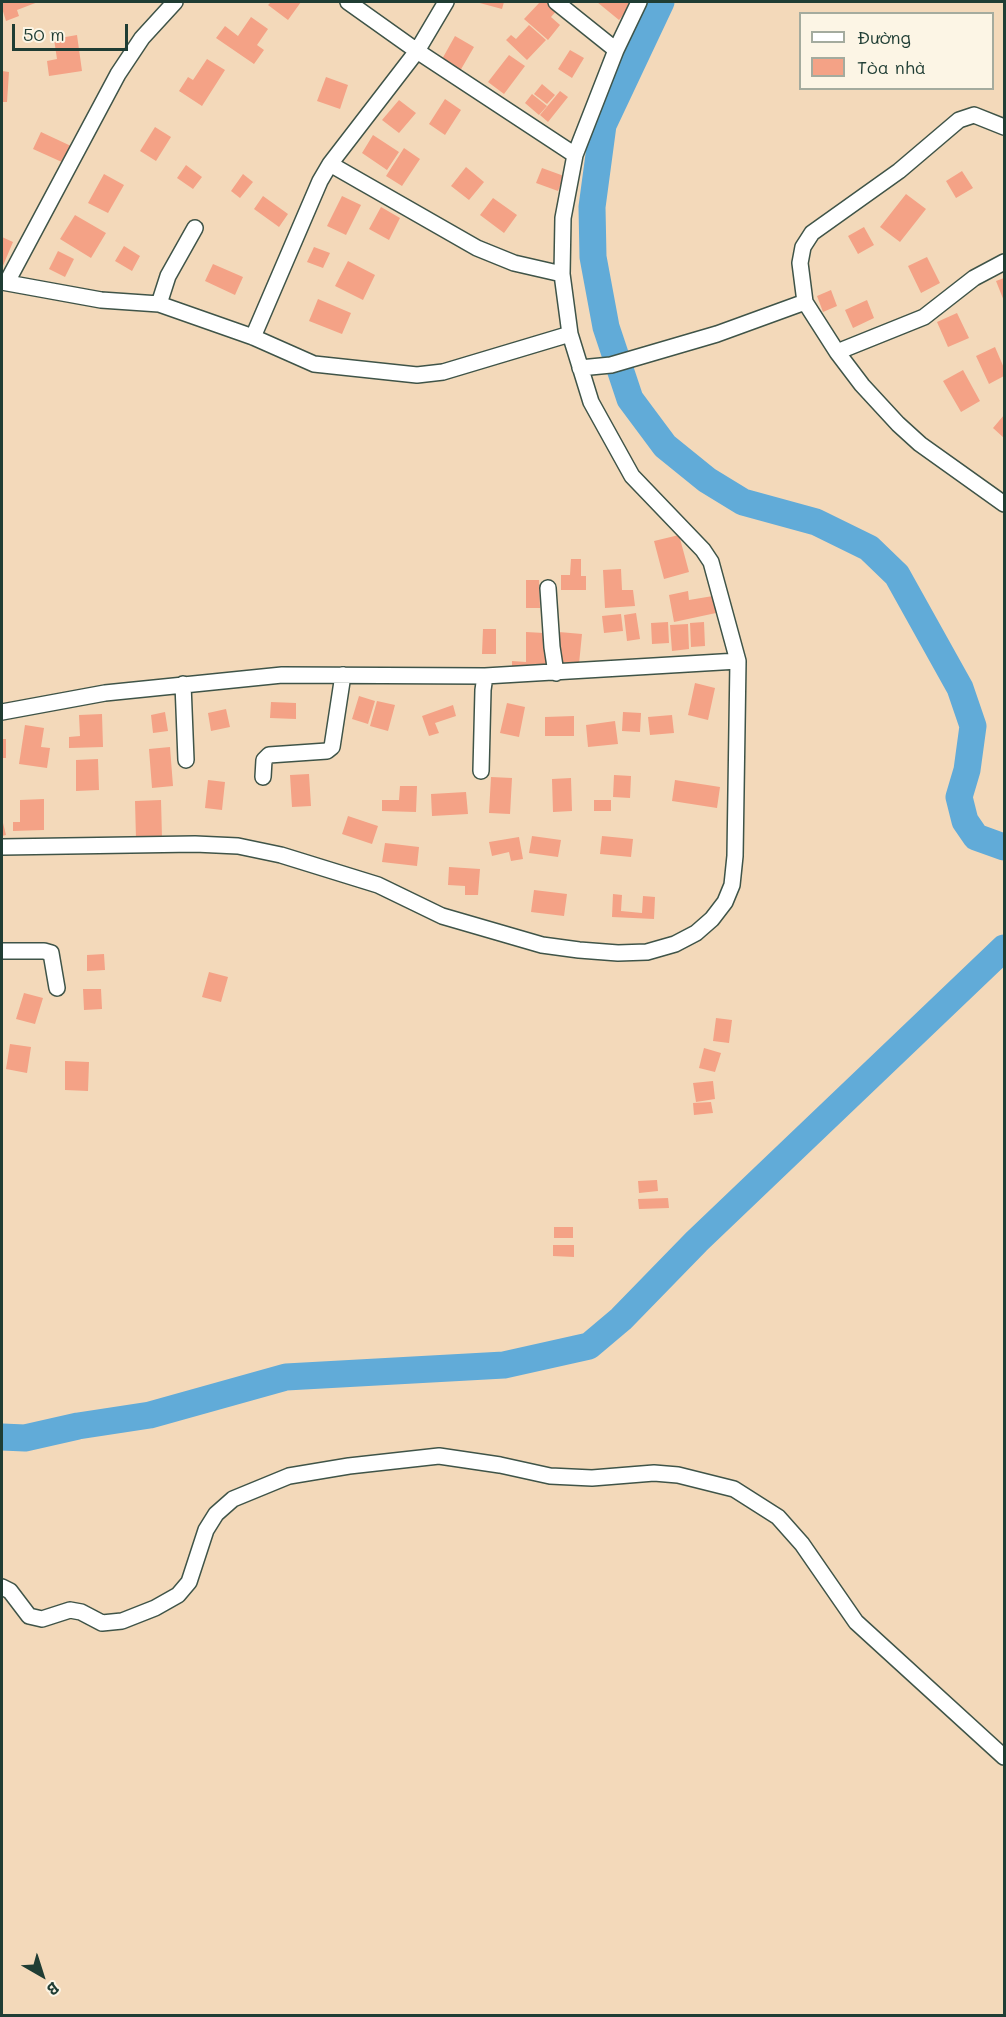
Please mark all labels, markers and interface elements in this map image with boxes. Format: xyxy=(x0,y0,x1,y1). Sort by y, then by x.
scale bar xyxy=(15,12,130,50)
legend xyxy=(799,12,994,90)
text: 50 m xyxy=(23,22,65,46)
text: Đường xyxy=(857,25,911,49)
text: Tòa nhà xyxy=(857,55,926,79)
north arrow xyxy=(12,1945,72,2005)
text: B xyxy=(43,1978,64,2001)

